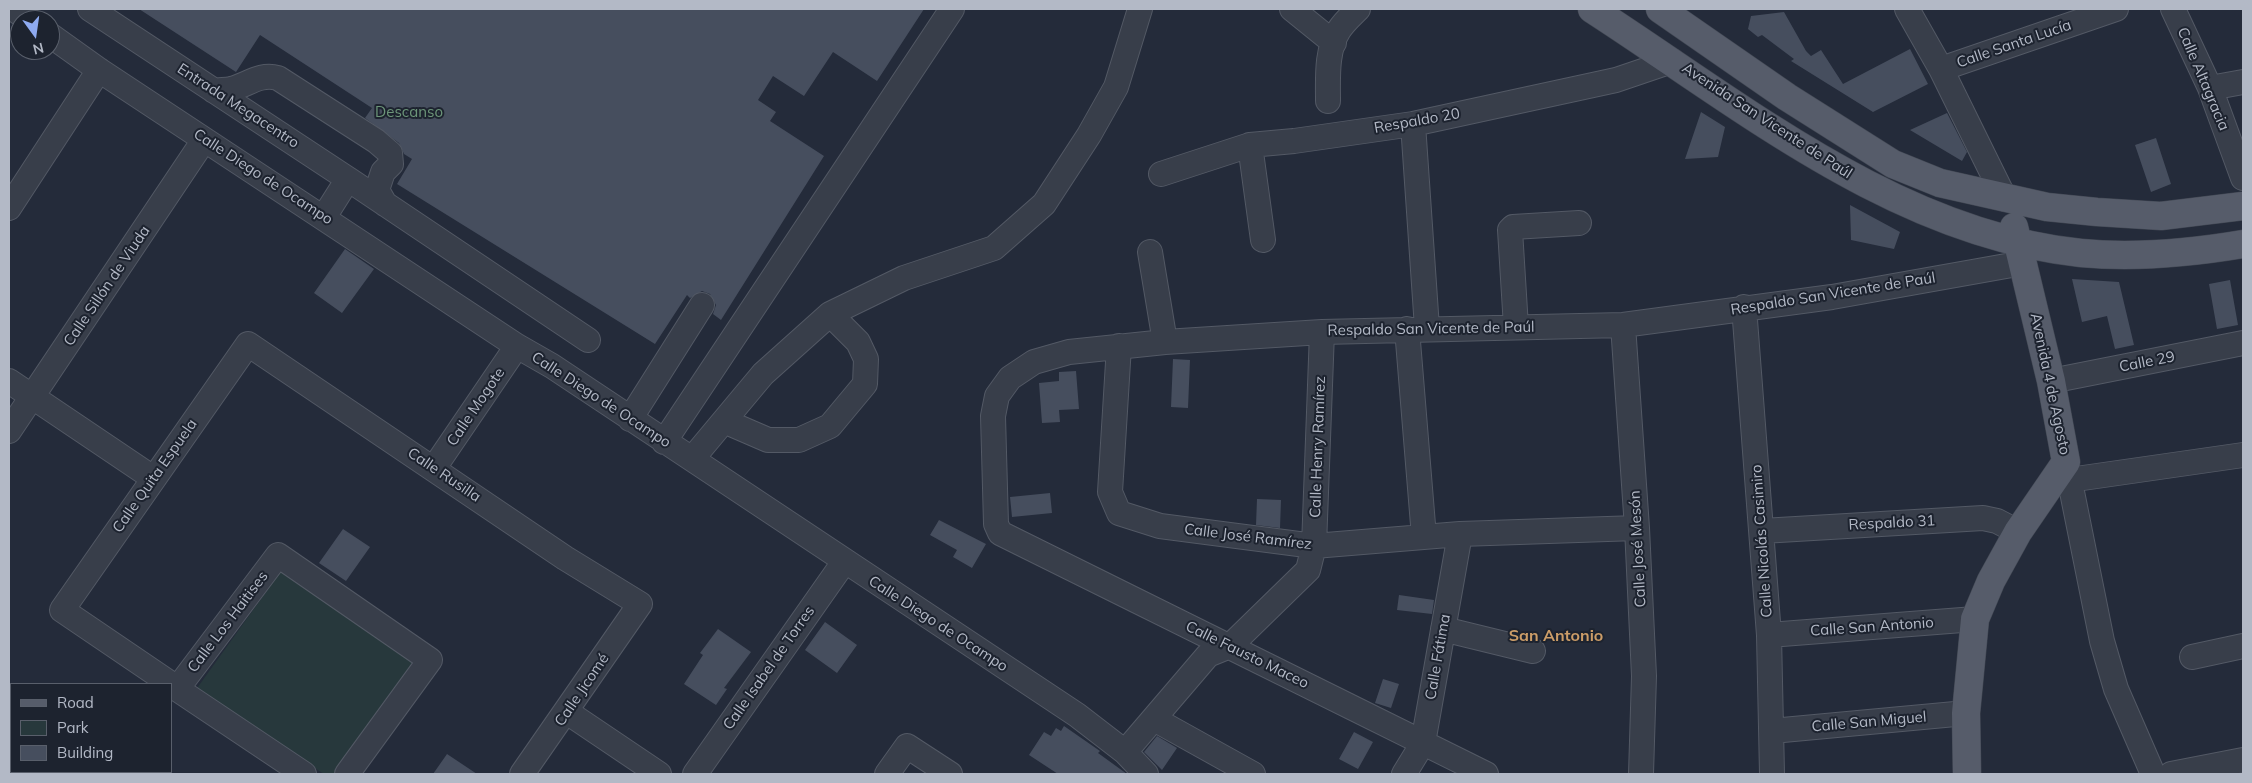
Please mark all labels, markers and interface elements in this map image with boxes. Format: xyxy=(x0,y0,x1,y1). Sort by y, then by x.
north arrow xyxy=(10,10,60,60)
street label: Calle Santa Lucía xyxy=(1954,16,2074,72)
street label: Calle Altagracia xyxy=(2173,25,2233,133)
text: N xyxy=(31,39,46,59)
street label: Avenida San Vicente de Paúl xyxy=(1679,59,1855,183)
street label: Entrada Megacentro xyxy=(174,60,302,152)
park label: Descanso xyxy=(375,103,443,121)
street label: Respaldo 20 xyxy=(1373,105,1461,137)
street label: Calle Diego de Ocampo xyxy=(190,125,336,229)
street label: Calle Sillón de Viuda xyxy=(60,222,154,350)
street label: Respaldo San Vicente de Paúl xyxy=(1729,269,1937,319)
street label: Avenida 4 de Agosto xyxy=(2026,311,2074,457)
street label: Respaldo San Vicente de Paúl xyxy=(1327,318,1535,340)
street label: Calle Diego de Ocampo xyxy=(528,348,674,452)
street label: Calle 29 xyxy=(2118,348,2176,376)
street label: Calle Mogote xyxy=(443,364,509,450)
street label: Calle Henry Ramírez xyxy=(1307,376,1329,518)
street label: Calle Quita Espuela xyxy=(109,416,201,536)
street label: Calle Rusilla xyxy=(404,444,484,506)
street label: Calle Nicolás Casimiro xyxy=(1748,464,1776,618)
street label: Calle José Mesón xyxy=(1626,490,1650,608)
street label: Respaldo 31 xyxy=(1848,512,1936,534)
street label: Calle José Ramírez xyxy=(1183,520,1313,554)
street label: Calle Los Haitises xyxy=(184,568,272,676)
street label: Calle Diego de Ocampo xyxy=(865,572,1011,676)
street label: Calle Isabel de Torres xyxy=(719,603,819,733)
street label: Calle Fátima xyxy=(1422,613,1454,701)
street label: Calle San Antonio xyxy=(1810,614,1934,640)
street label: Calle Fausto Maceo xyxy=(1182,617,1312,693)
district label: San Antonio xyxy=(1509,626,1603,646)
street label: Calle Jicomé xyxy=(551,650,613,730)
legend xyxy=(10,683,172,773)
text: Road xyxy=(57,693,94,712)
street label: Calle San Miguel xyxy=(1811,708,1927,736)
text: Park xyxy=(57,718,89,737)
text: Building xyxy=(57,743,113,762)

